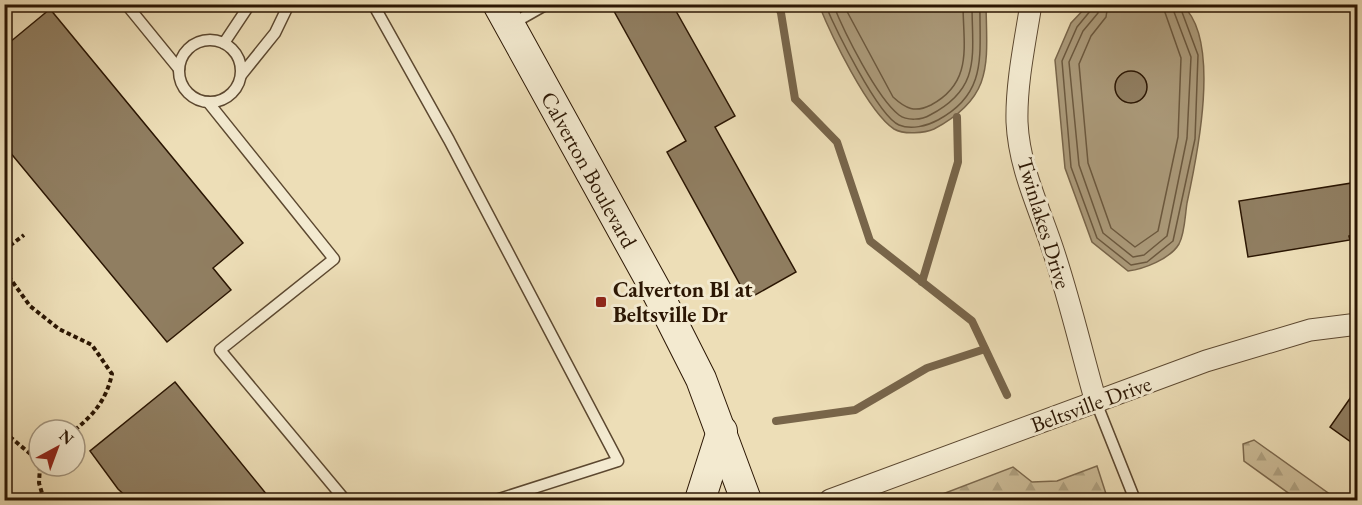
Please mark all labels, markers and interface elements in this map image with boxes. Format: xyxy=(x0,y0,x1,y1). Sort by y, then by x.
street label: Calverton Boulevard xyxy=(534,86,645,254)
street label: Twinlakes Drive xyxy=(1010,154,1078,293)
place label: Calverton Bl at Beltsville Dr xyxy=(613,275,753,329)
marker: Calverton Bl at Beltsville Dr xyxy=(594,295,608,309)
street label: Beltsville Drive xyxy=(1027,369,1156,439)
north arrow xyxy=(27,418,87,478)
text: N xyxy=(55,425,78,449)

